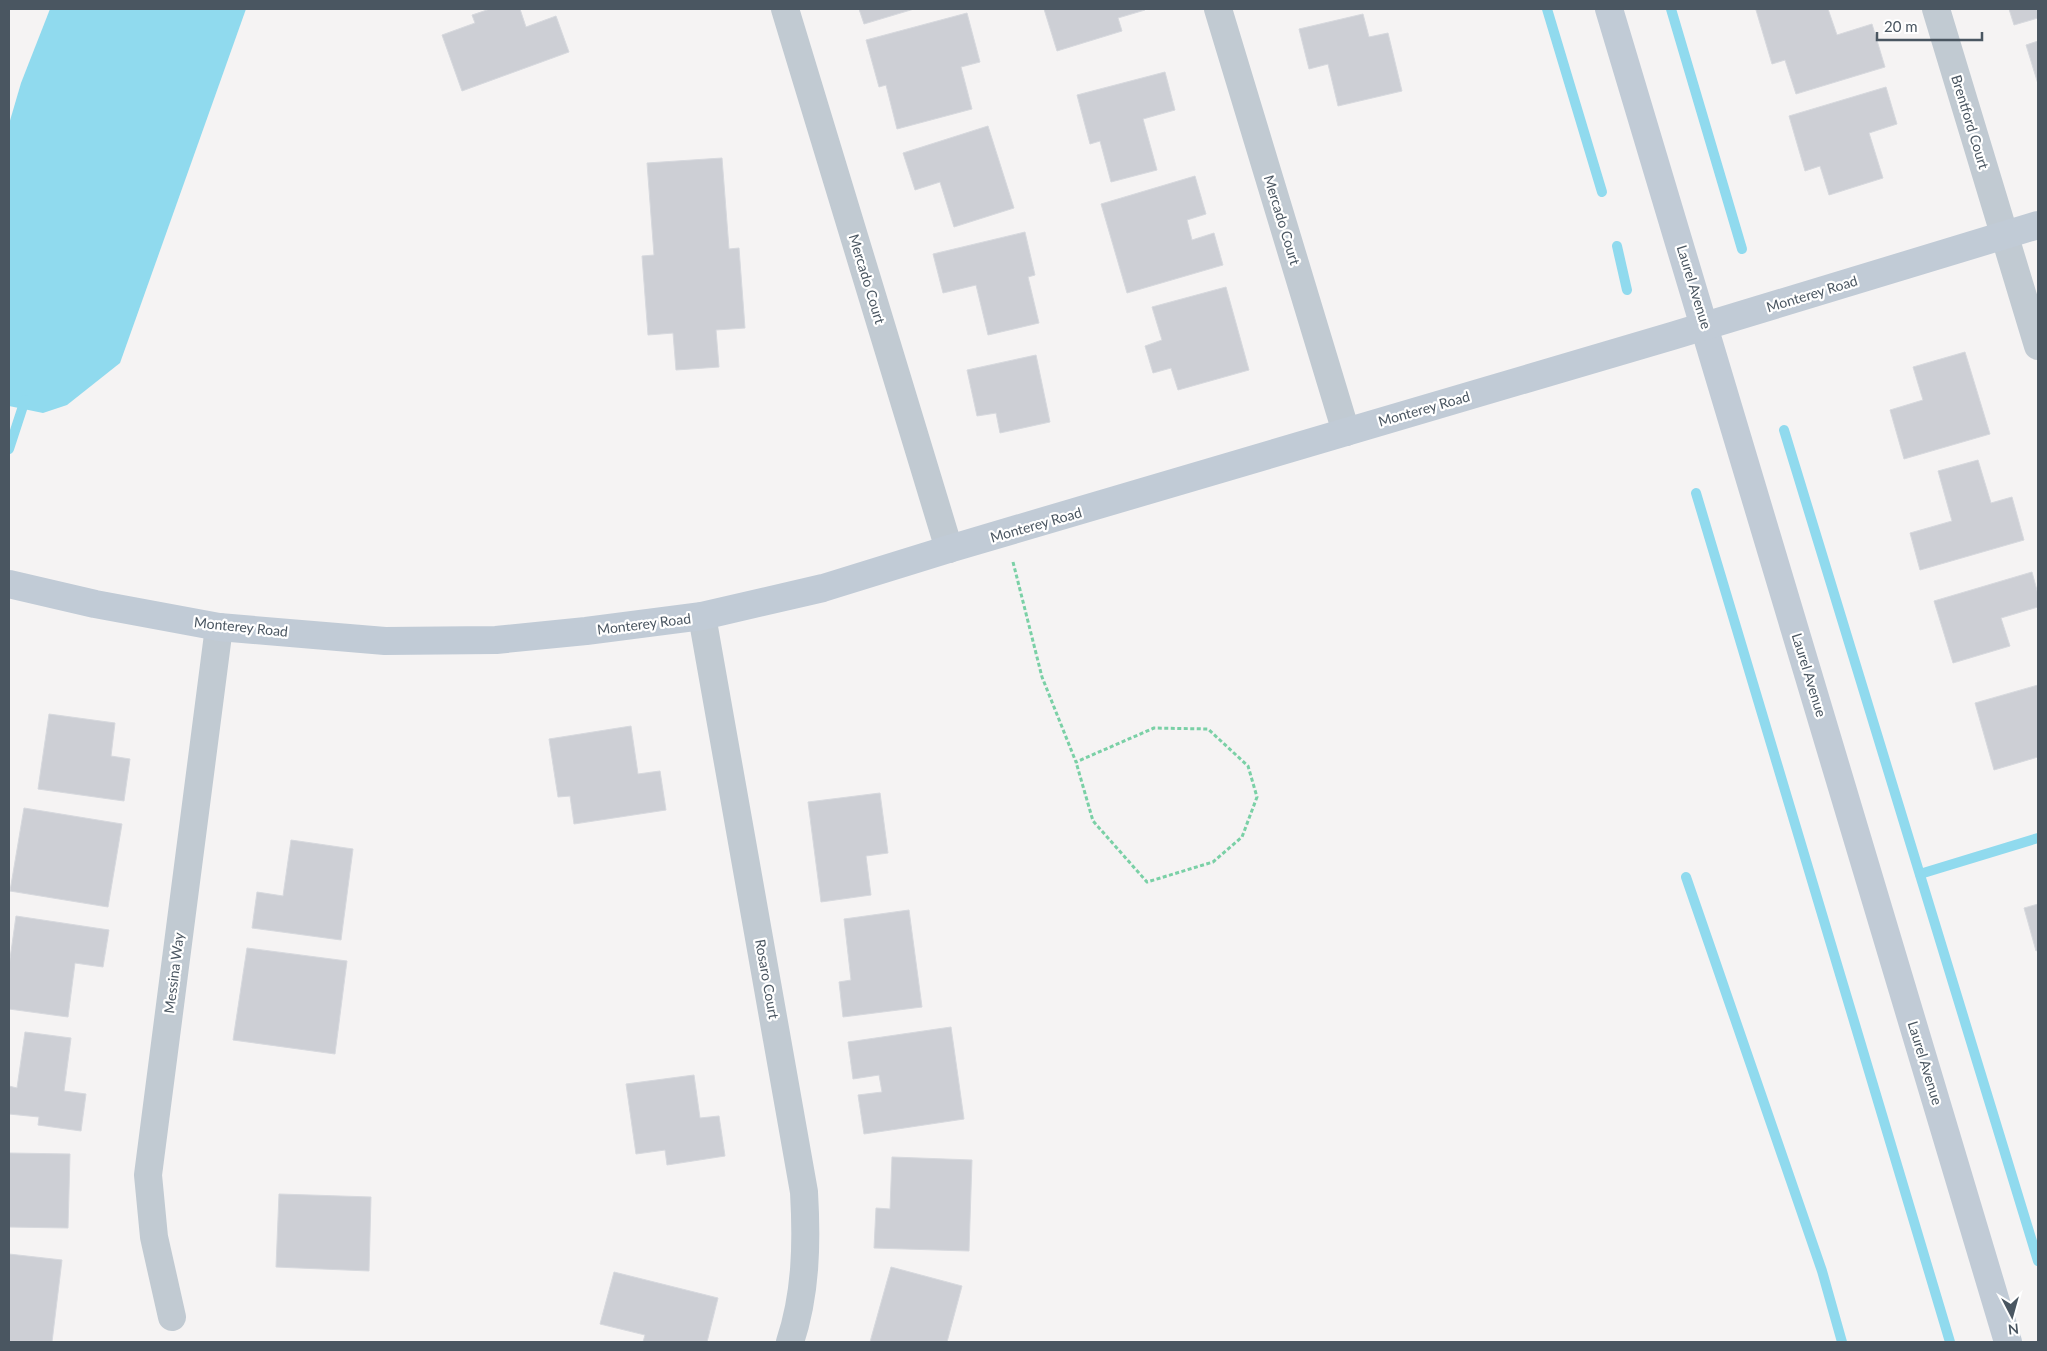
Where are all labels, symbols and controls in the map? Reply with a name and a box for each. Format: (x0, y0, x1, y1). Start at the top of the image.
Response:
scale bar (1877, 10, 1982, 42)
text: 20 m (1884, 17, 1918, 35)
street label: Brentford Court (1948, 73, 1993, 171)
street label: Mercado Court (1261, 173, 1304, 267)
street label: Mercado Court (846, 232, 889, 326)
street label: Laurel Avenue (1674, 243, 1715, 331)
street label: Monterey Road (1764, 272, 1859, 315)
street label: Monterey Road (1376, 387, 1472, 430)
street label: Monterey Road (988, 503, 1084, 546)
street label: Monterey Road (596, 609, 692, 638)
street label: Monterey Road (193, 613, 289, 640)
street label: Laurel Avenue (1789, 631, 1830, 719)
street label: Messina Way (160, 931, 187, 1014)
street label: Rosaro Court (752, 938, 783, 1020)
street label: Laurel Avenue (1905, 1019, 1946, 1107)
north arrow (1987, 1291, 2037, 1341)
text: N (2007, 1320, 2020, 1338)

